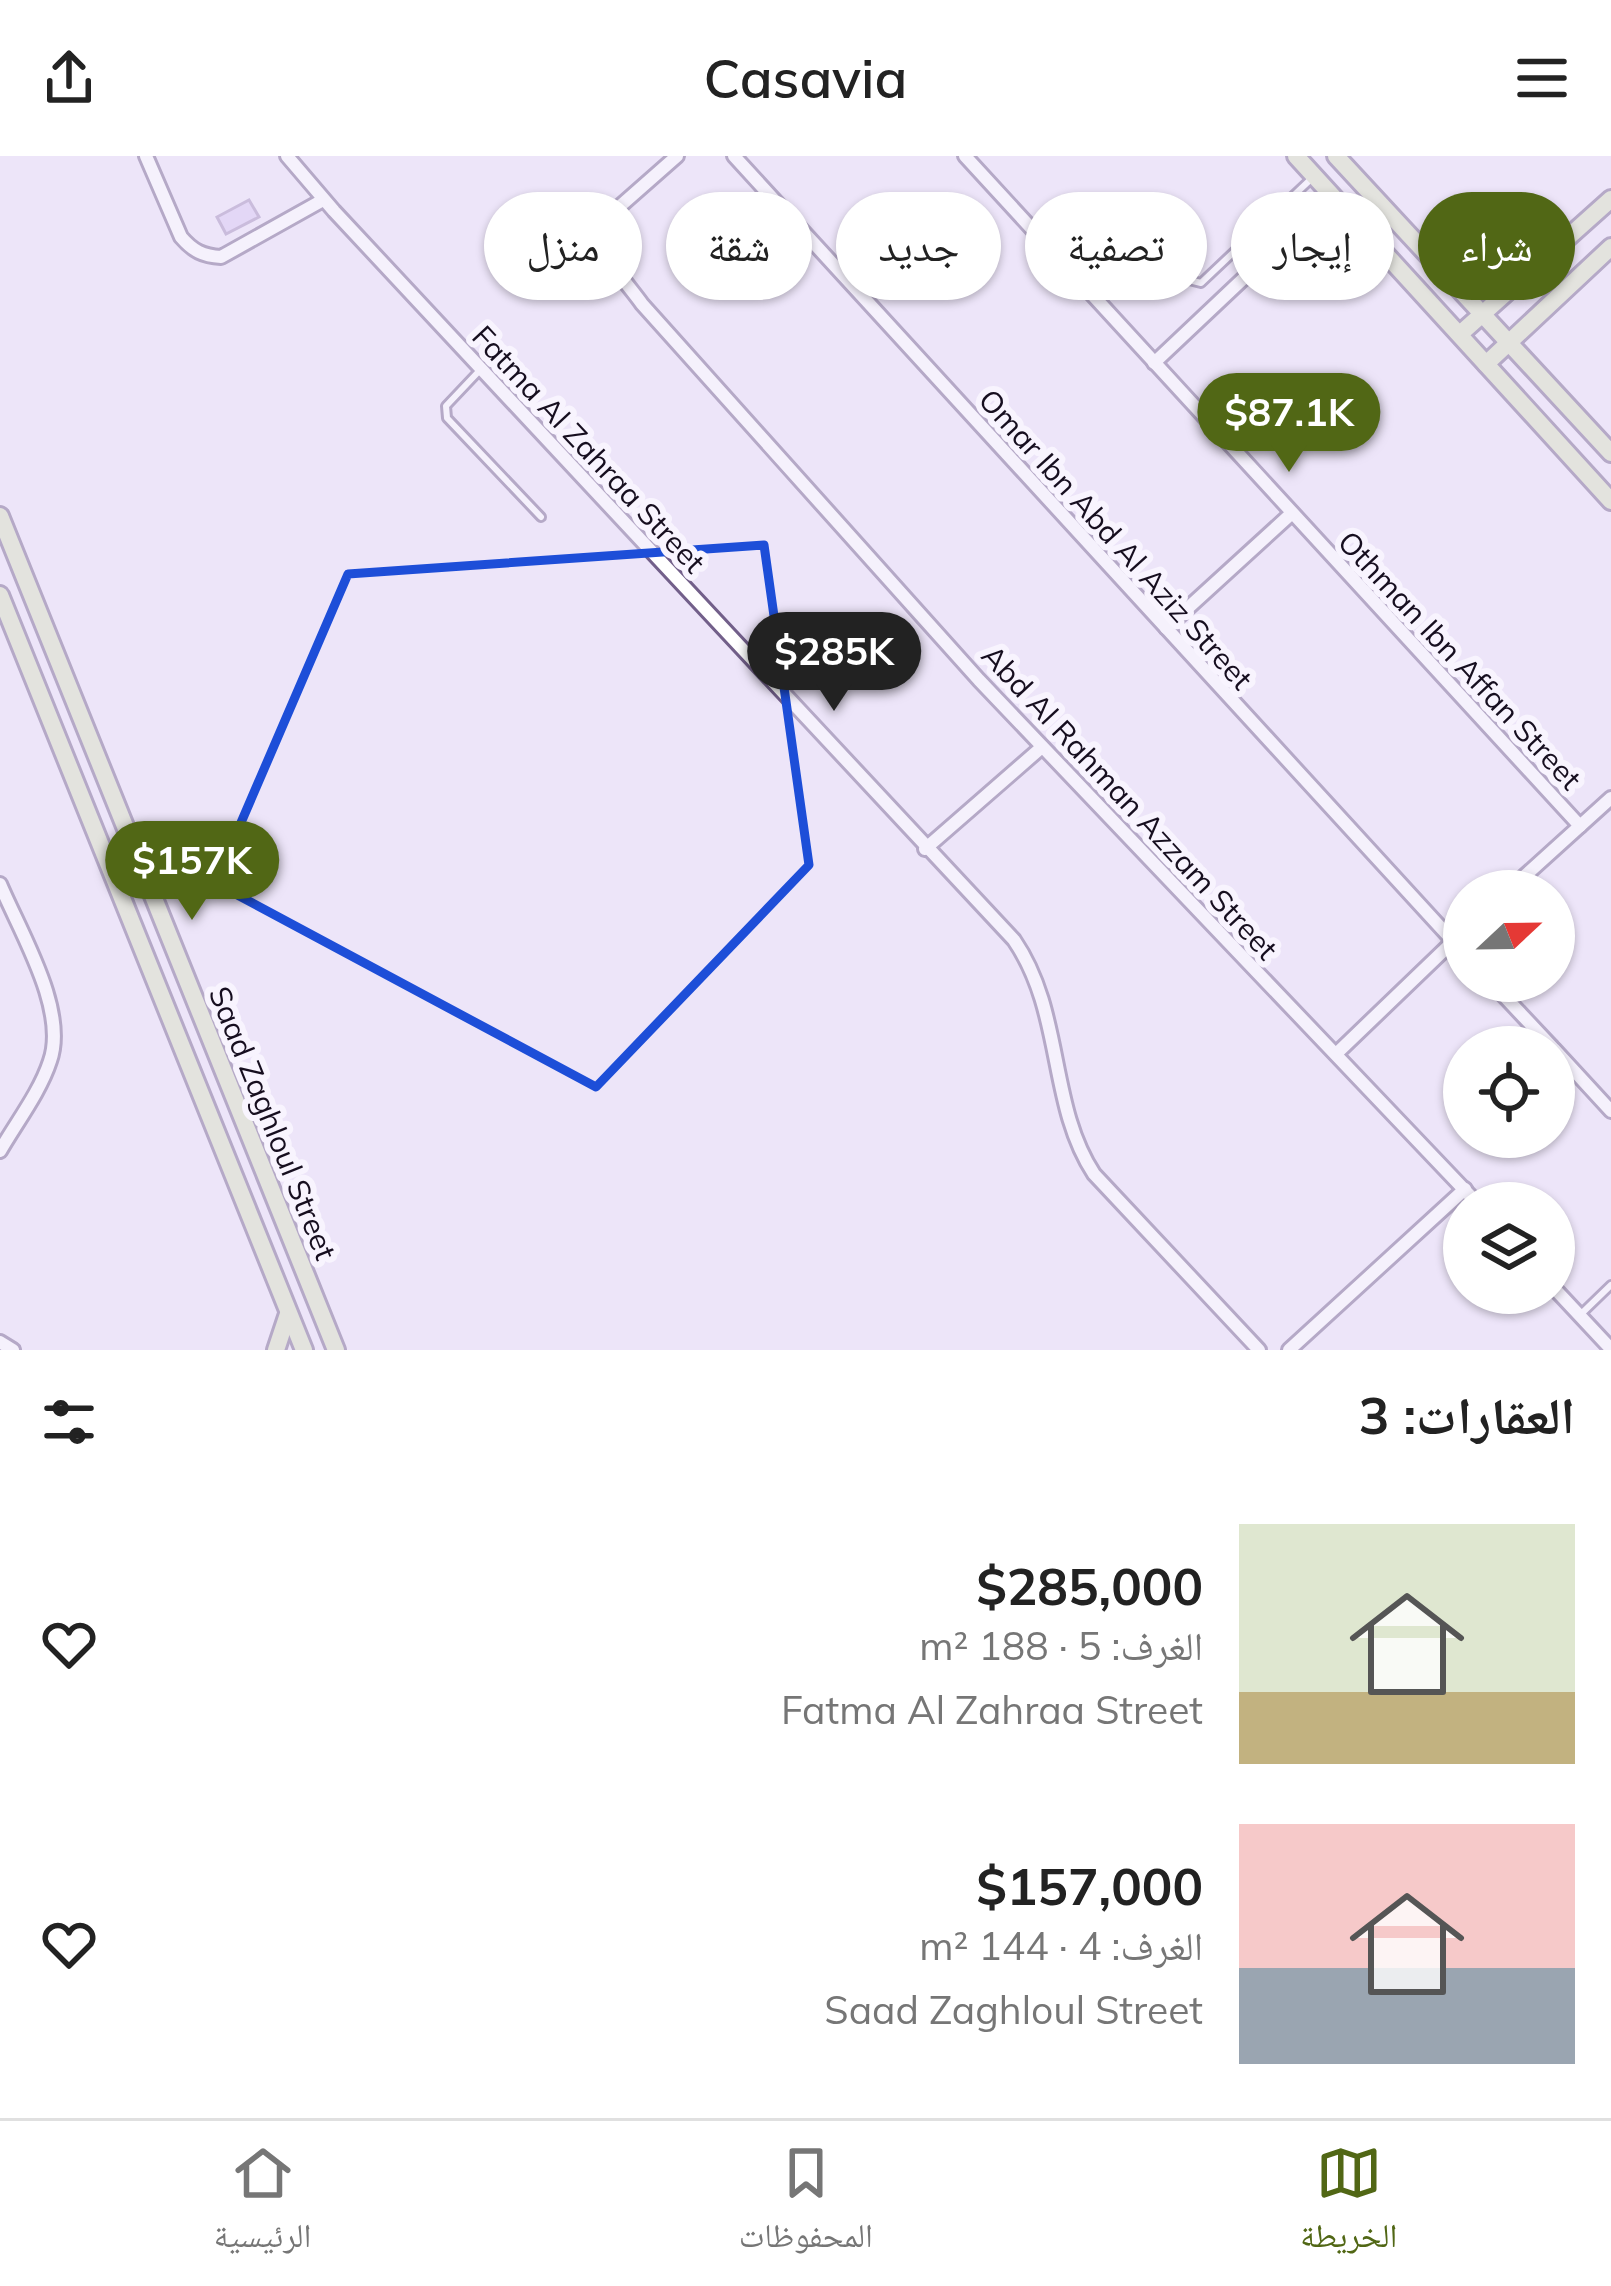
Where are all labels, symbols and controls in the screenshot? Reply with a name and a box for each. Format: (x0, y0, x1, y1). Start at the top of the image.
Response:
text: Casavia (704, 44, 907, 112)
icon: share (36, 45, 102, 111)
icon: menu (1509, 45, 1575, 111)
chip: منزل (484, 192, 642, 300)
chip: شقة (666, 192, 812, 300)
chip: جديد (836, 192, 1001, 300)
chip: تصفية (1025, 192, 1207, 300)
chip: إيجار (1231, 192, 1394, 300)
chip: شراء (1418, 192, 1575, 300)
street label: Fatma Al Zahraa Street (464, 317, 714, 581)
pin: $87.1K (1191, 373, 1387, 475)
street label: Omar Ibn Abd Al Aziz Street (971, 381, 1261, 697)
text: $87.1K (1224, 387, 1354, 436)
street label: Othman Ibn Affan Street (1330, 523, 1590, 797)
pin: $285K (750, 612, 918, 714)
text: $285K (774, 626, 894, 675)
street label: Abd Al Rahman Azzam Street (974, 637, 1286, 967)
pin: $157K (108, 821, 276, 923)
text: $157K (132, 835, 252, 884)
north arrow (1443, 870, 1575, 1002)
map controls (1443, 870, 1575, 1314)
street label: Saad Zaghloul Street (201, 981, 345, 1265)
button: locate (1443, 1026, 1575, 1158)
button: layers (1443, 1182, 1575, 1314)
text: العقارات: 3 (1359, 1383, 1575, 1447)
icon: filters (36, 1389, 102, 1455)
text: $285,000 (976, 1554, 1203, 1618)
icon: home (1335, 1572, 1479, 1716)
icon: heart (36, 1611, 102, 1677)
text: الغرف: 5 · 188 m² (919, 1621, 1203, 1670)
text: Fatma Al Zahraa Street (781, 1685, 1203, 1734)
text: $157,000 (976, 1854, 1203, 1918)
icon: home (1335, 1872, 1479, 2016)
icon: heart (36, 1911, 102, 1977)
text: الغرف: 4 · 144 m² (919, 1921, 1203, 1970)
text: Saad Zaghloul Street (824, 1985, 1203, 2034)
tab: الرئيسية (214, 2140, 311, 2268)
tab: المحفوظات (739, 2140, 873, 2268)
tab: الخريطة (1300, 2140, 1397, 2268)

